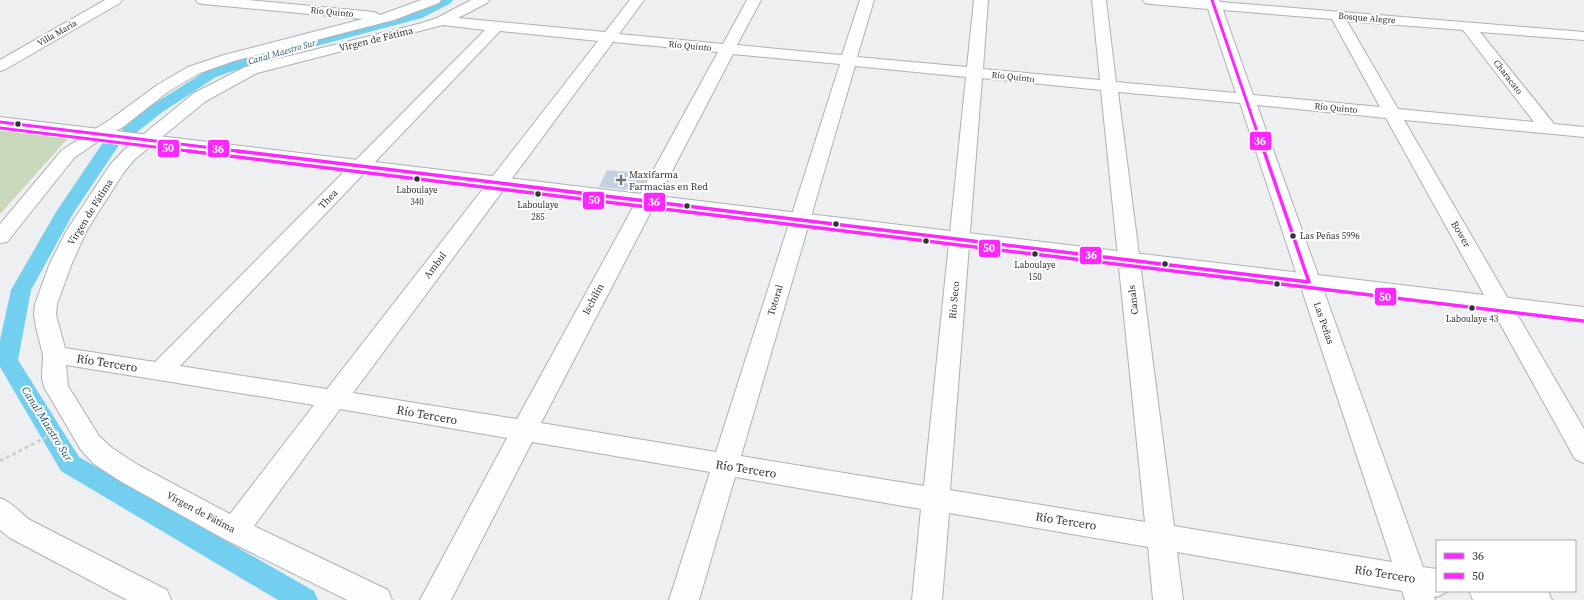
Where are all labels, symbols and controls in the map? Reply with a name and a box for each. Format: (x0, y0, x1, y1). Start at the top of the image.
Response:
street label: Río Quinto (310, 4, 354, 20)
street label: Bosque Alegre (1338, 10, 1397, 27)
street label: Villa María (35, 17, 79, 49)
street label: Virgen de Fátima (338, 23, 415, 55)
water label: Canal Maestro Sur (247, 36, 318, 67)
street label: Río Quinto (668, 38, 712, 54)
street label: Characato (1491, 57, 1525, 97)
street label: Río Quinto (991, 69, 1035, 85)
street label: Río Quinto (1314, 100, 1358, 116)
unlabelled marker (13, 119, 23, 129)
line badge: 36 (1249, 131, 1272, 151)
text: 36 (1254, 134, 1266, 149)
line badge: 50 (157, 139, 180, 158)
line badge: 36 (207, 139, 230, 158)
text: 50 (162, 141, 174, 156)
text: 36 (212, 142, 224, 157)
place label: Maxifarma Farmacias en Red (629, 168, 708, 193)
marker: Laboulaye 340 (412, 174, 422, 184)
marker: Maxifarma Farmacias en Red (616, 175, 626, 185)
street label: Virgen de Fátima (64, 176, 116, 248)
place label: Laboulaye 340 (396, 184, 438, 208)
street label: Thea (316, 186, 341, 211)
marker: Laboulaye 285 (533, 189, 543, 199)
line badge: 50 (582, 191, 605, 210)
line badge: 36 (643, 192, 666, 212)
text: 50 (588, 193, 600, 208)
text: 36 (648, 195, 660, 210)
place label: Laboulaye 285 (517, 199, 559, 223)
unlabelled marker (682, 201, 692, 211)
street label: Bower (1448, 218, 1474, 250)
unlabelled marker (831, 219, 841, 229)
place label: Las Peñas 5996 (1300, 230, 1360, 242)
marker: Las Peñas 5996 (1288, 231, 1298, 241)
unlabelled marker (921, 236, 931, 246)
line badge: 50 (978, 239, 1001, 258)
text: 50 (983, 241, 995, 256)
line badge: 36 (1079, 246, 1102, 265)
text: 36 (1085, 248, 1097, 263)
street label: Ambul (421, 249, 449, 281)
marker: Laboulaye 150 (1030, 249, 1040, 259)
place label: Laboulaye 150 (1014, 259, 1056, 283)
unlabelled marker (1160, 259, 1170, 269)
unlabelled marker (1272, 279, 1282, 289)
street label: Río Seco (946, 280, 962, 319)
street label: Ischilín (579, 281, 607, 317)
street label: Totoral (764, 283, 786, 317)
street label: Canals (1125, 284, 1141, 316)
line badge: 50 (1374, 287, 1397, 306)
text: 50 (1379, 290, 1391, 305)
street label: Las Peñas (1311, 300, 1337, 346)
marker: Laboulaye 43 (1467, 303, 1477, 313)
place label: Laboulaye 43 (1446, 313, 1499, 325)
street label: Río Tercero (75, 350, 139, 376)
water label: Canal Maestro Sur (18, 384, 76, 465)
street label: Río Tercero (395, 402, 459, 428)
street label: Río Tercero (714, 456, 778, 482)
street label: Virgen de Fátima (164, 488, 238, 536)
street label: Río Tercero (1034, 508, 1098, 534)
legend (1436, 540, 1576, 592)
text: 36 (1472, 548, 1484, 564)
street label: Río Tercero (1353, 561, 1417, 587)
text: 50 (1472, 568, 1484, 584)

